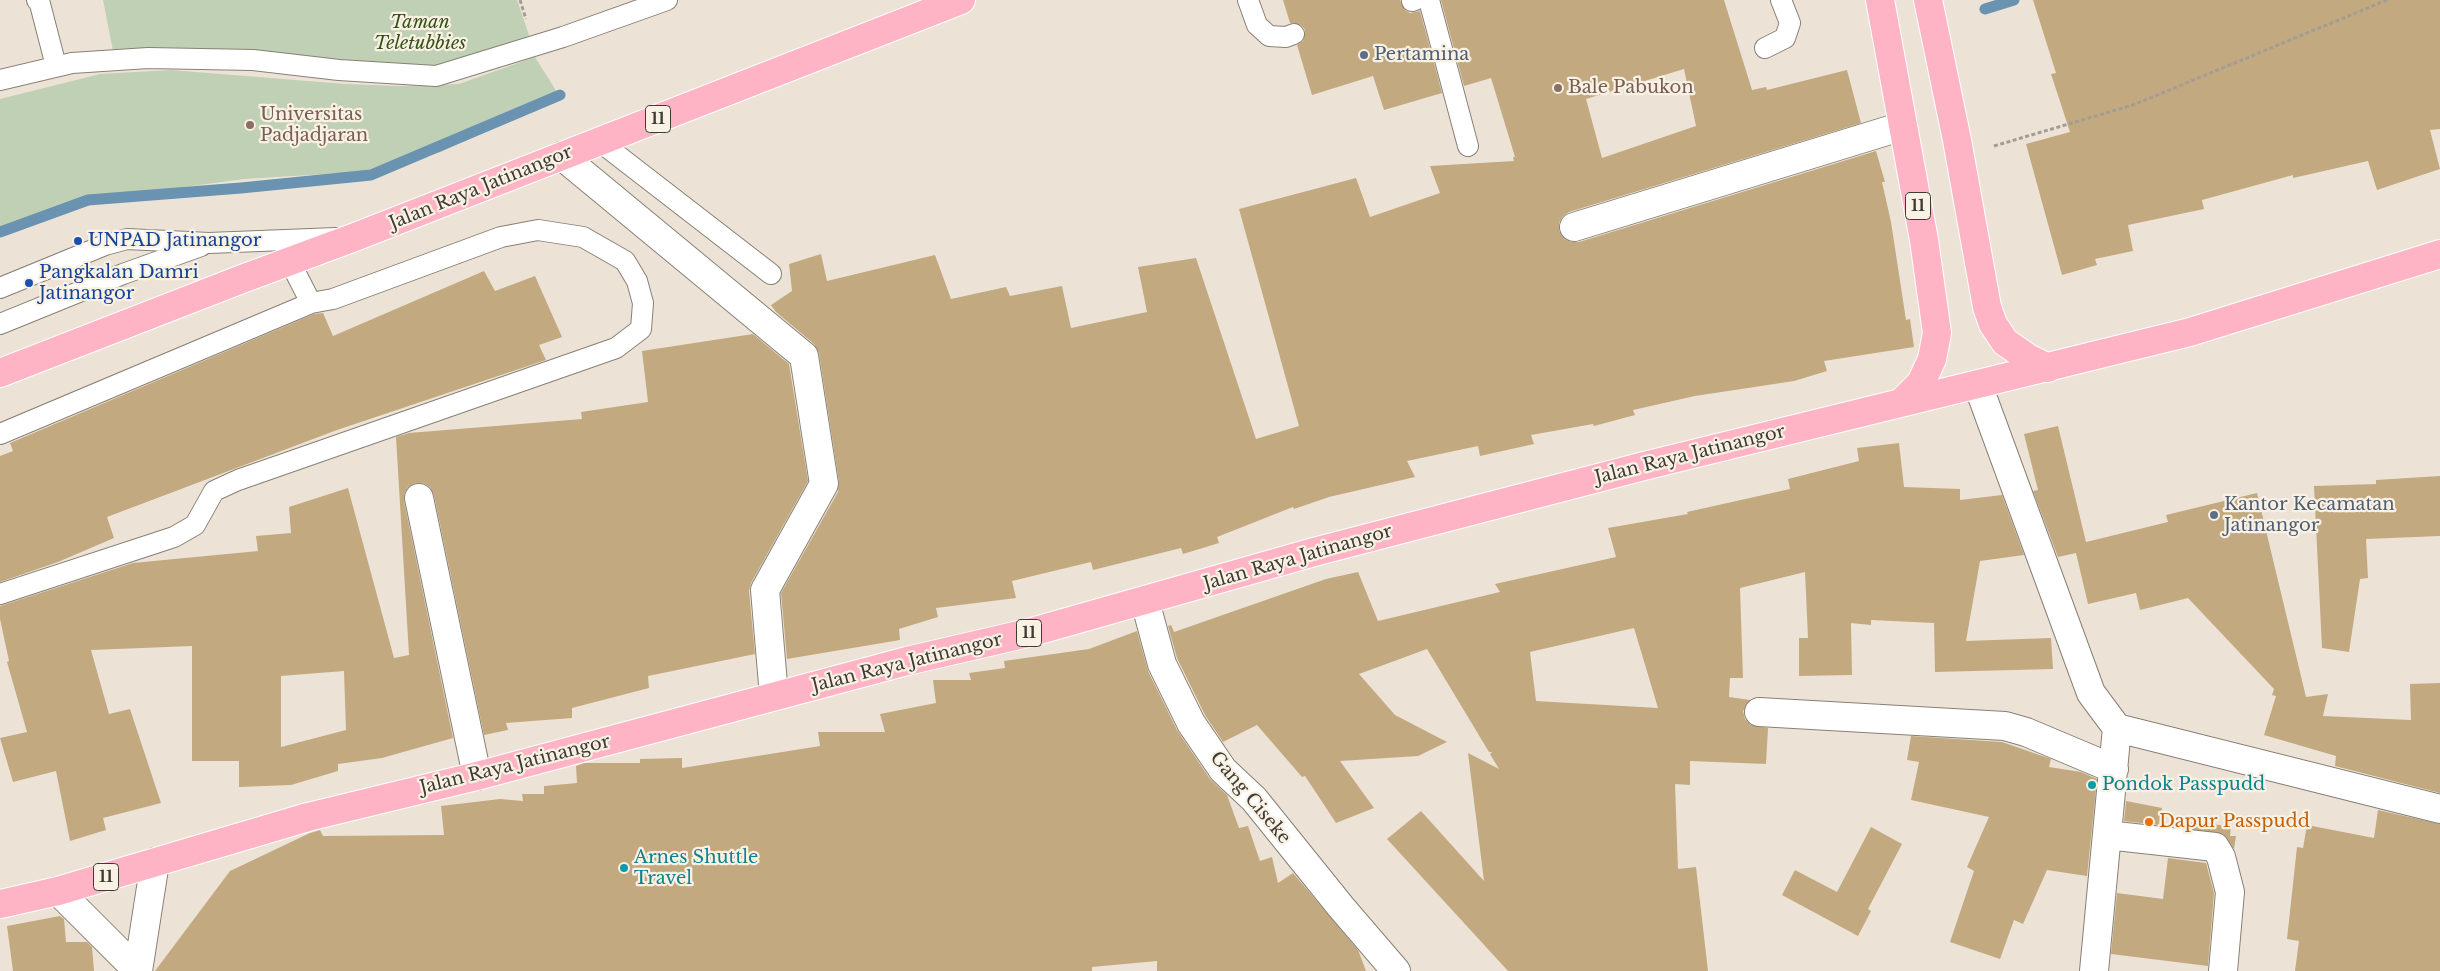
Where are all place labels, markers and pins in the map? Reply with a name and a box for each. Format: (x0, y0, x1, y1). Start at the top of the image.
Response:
place label: Pertamina (1374, 44, 1469, 66)
marker: Pertamina (1358, 49, 1370, 61)
place label: Bale Pabukon (1568, 77, 1694, 99)
marker: Bale Pabukon (1552, 82, 1564, 94)
place label: Universitas Padjadjaran (260, 104, 368, 146)
marker: Universitas Padjadjaran (244, 119, 256, 131)
place label: UNPAD Jatinangor (88, 230, 261, 252)
marker: UNPAD Jatinangor (72, 235, 84, 247)
place label: Pangkalan Damri Jatinangor (39, 262, 199, 304)
marker: Pangkalan Damri Jatinangor (23, 277, 35, 289)
place label: Kantor Kecamatan Jatinangor (2224, 494, 2395, 536)
marker: Kantor Kecamatan Jatinangor (2208, 509, 2220, 521)
place label: Pondok Passpudd (2102, 774, 2265, 796)
marker: Pondok Passpudd (2086, 779, 2098, 791)
place label: Dapur Passpudd (2159, 811, 2310, 833)
marker: Dapur Passpudd (2143, 816, 2155, 828)
place label: Arnes Shuttle Travel (634, 847, 758, 890)
marker: Arnes Shuttle Travel (618, 862, 630, 874)

